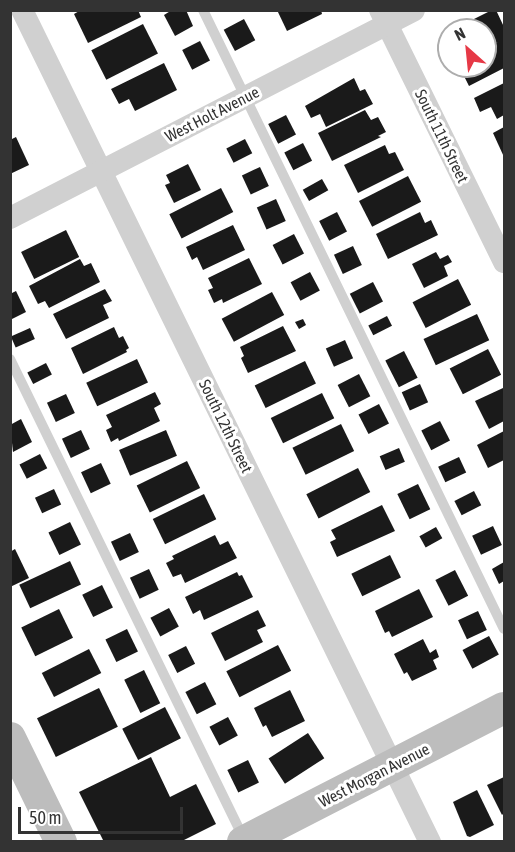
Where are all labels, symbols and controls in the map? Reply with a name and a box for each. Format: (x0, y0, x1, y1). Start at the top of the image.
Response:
north arrow (437, 18, 497, 78)
text: N (451, 24, 468, 44)
street label: West Holt Avenue (162, 82, 262, 146)
street label: South 11th Street (411, 86, 473, 186)
street label: South 12th Street (195, 376, 257, 476)
street label: West Morgan Avenue (315, 739, 433, 811)
scale bar (21, 795, 186, 833)
text: 50 m (29, 807, 61, 828)

